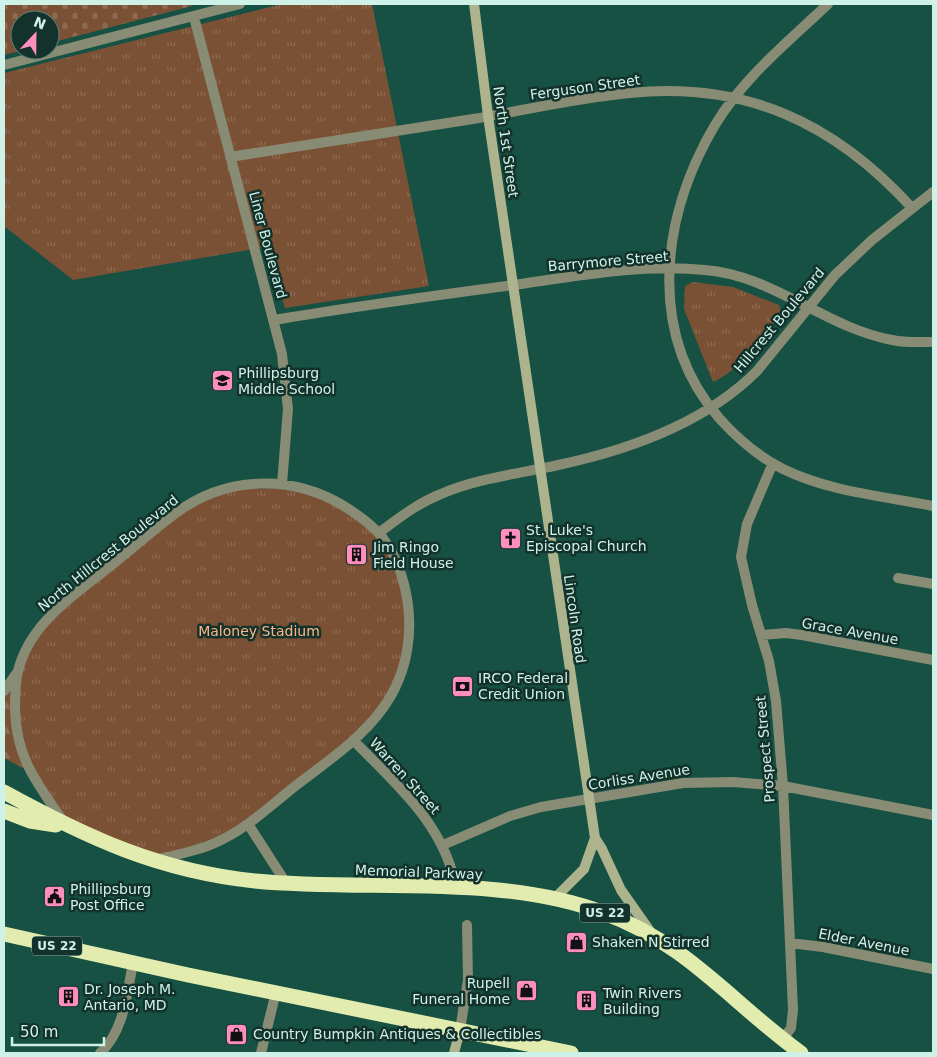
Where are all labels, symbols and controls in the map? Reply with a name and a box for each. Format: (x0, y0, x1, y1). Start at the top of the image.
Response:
north arrow (10, 10, 60, 60)
text: N (31, 13, 48, 33)
street label: Ferguson Street (529, 71, 642, 103)
street label: North 1st Street (490, 85, 522, 199)
street label: Liner Boulevard (246, 190, 290, 300)
street label: Barrymore Street (547, 248, 669, 274)
street label: Hillcrest Boulevard (730, 264, 828, 376)
place label: Phillipsburg Middle School (238, 365, 335, 397)
school or university icon: Phillipsburg Middle School (210, 369, 234, 393)
street label: North Hillcrest Boulevard (35, 492, 181, 614)
place label: St. Luke's Episcopal Church (526, 522, 647, 554)
church icon: St. Luke's Episcopal Church (498, 526, 522, 550)
place label: Jim Ringo Field House (372, 539, 454, 571)
building icon: Jim Ringo Field House (345, 543, 369, 567)
street label: Lincoln Road (561, 574, 589, 664)
street label: Grace Avenue (800, 615, 900, 647)
park label: Maloney Stadium (198, 623, 320, 639)
place label: IRCO Federal Credit Union (478, 670, 568, 702)
bank icon: IRCO Federal Credit Union (450, 674, 474, 698)
street label: Prospect Street (752, 694, 778, 803)
street label: Warren Street (367, 735, 444, 818)
street label: Corliss Avenue (587, 761, 691, 793)
street label: Memorial Parkway (355, 862, 483, 882)
place label: Phillipsburg Post Office (70, 881, 151, 913)
public building icon: Phillipsburg Post Office (42, 885, 66, 909)
road number: US 22 (580, 904, 630, 922)
street label: Elder Avenue (817, 925, 911, 959)
shop icon: Shaken N Stirred (564, 930, 588, 954)
place label: Shaken N Stirred (592, 934, 710, 950)
road number: US 22 (32, 936, 82, 956)
place label: Rupell Funeral Home (412, 975, 510, 1007)
shop icon: Rupell Funeral Home (514, 979, 538, 1003)
place label: Dr. Joseph M. Antario, MD (84, 981, 176, 1013)
building icon: Dr. Joseph M. Antario, MD (56, 985, 80, 1009)
place label: Twin Rivers Building (602, 985, 681, 1017)
building icon: Twin Rivers Building (575, 989, 599, 1013)
scale bar (12, 1014, 105, 1046)
shop icon: Country Bumpkin Antiques & Collectibles (225, 1022, 249, 1046)
text: 50 m (20, 1023, 58, 1041)
place label: Country Bumpkin Antiques & Collectibles (253, 1026, 541, 1042)

